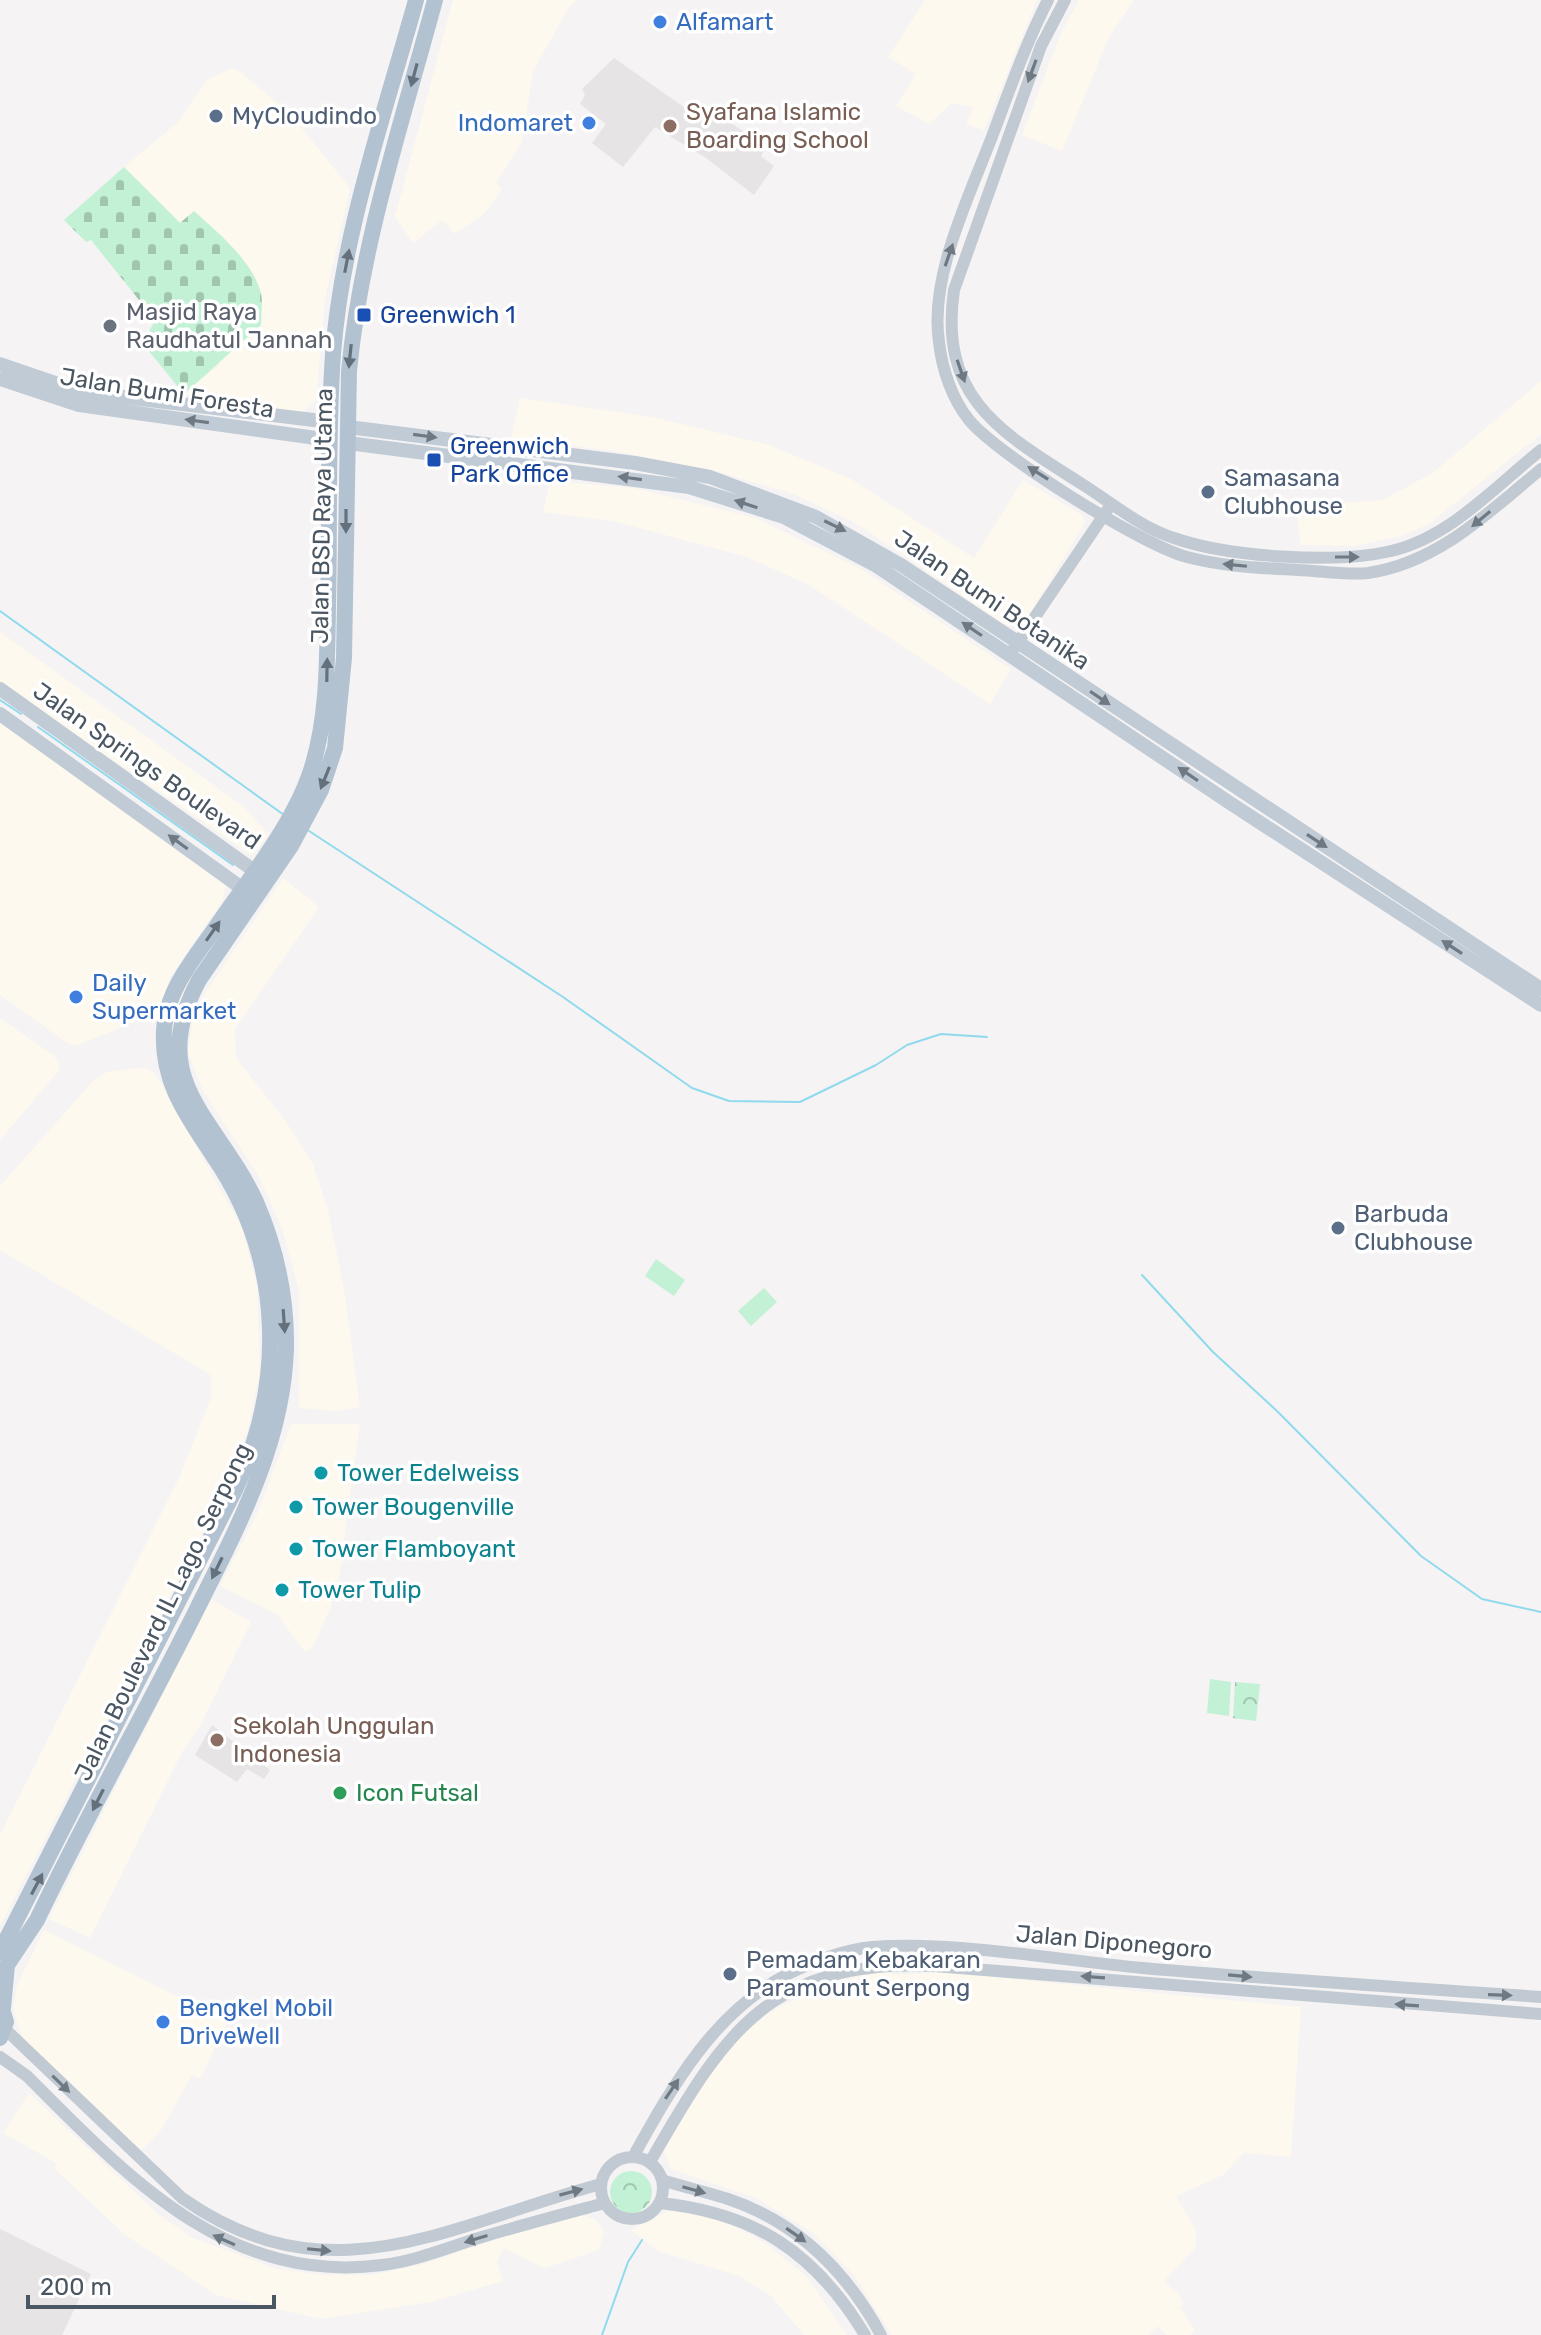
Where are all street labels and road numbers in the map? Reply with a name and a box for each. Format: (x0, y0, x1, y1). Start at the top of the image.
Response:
street label: Jalan Bumi Foresta (58, 362, 276, 424)
street label: Jalan BSD Raya Utama (306, 388, 338, 644)
street label: Jalan Bumi Botanika (889, 524, 1095, 676)
street label: Jalan Springs Boulevard (28, 677, 266, 855)
street label: Jalan Boulevard IL Lago. Serpong (69, 1439, 257, 1785)
street label: Jalan Diponegoro (1015, 1919, 1213, 1965)

